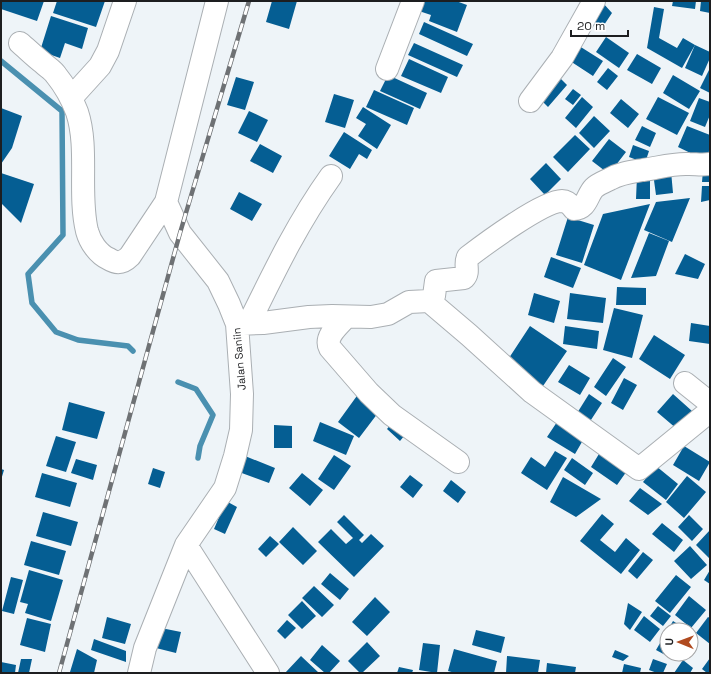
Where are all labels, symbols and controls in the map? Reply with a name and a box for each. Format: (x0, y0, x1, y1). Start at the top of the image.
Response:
scale bar (571, 12, 628, 38)
text: 20 m (577, 18, 605, 34)
street label: Jalan Saniin (229, 327, 249, 391)
north arrow (659, 622, 699, 662)
text: U (662, 638, 676, 646)

